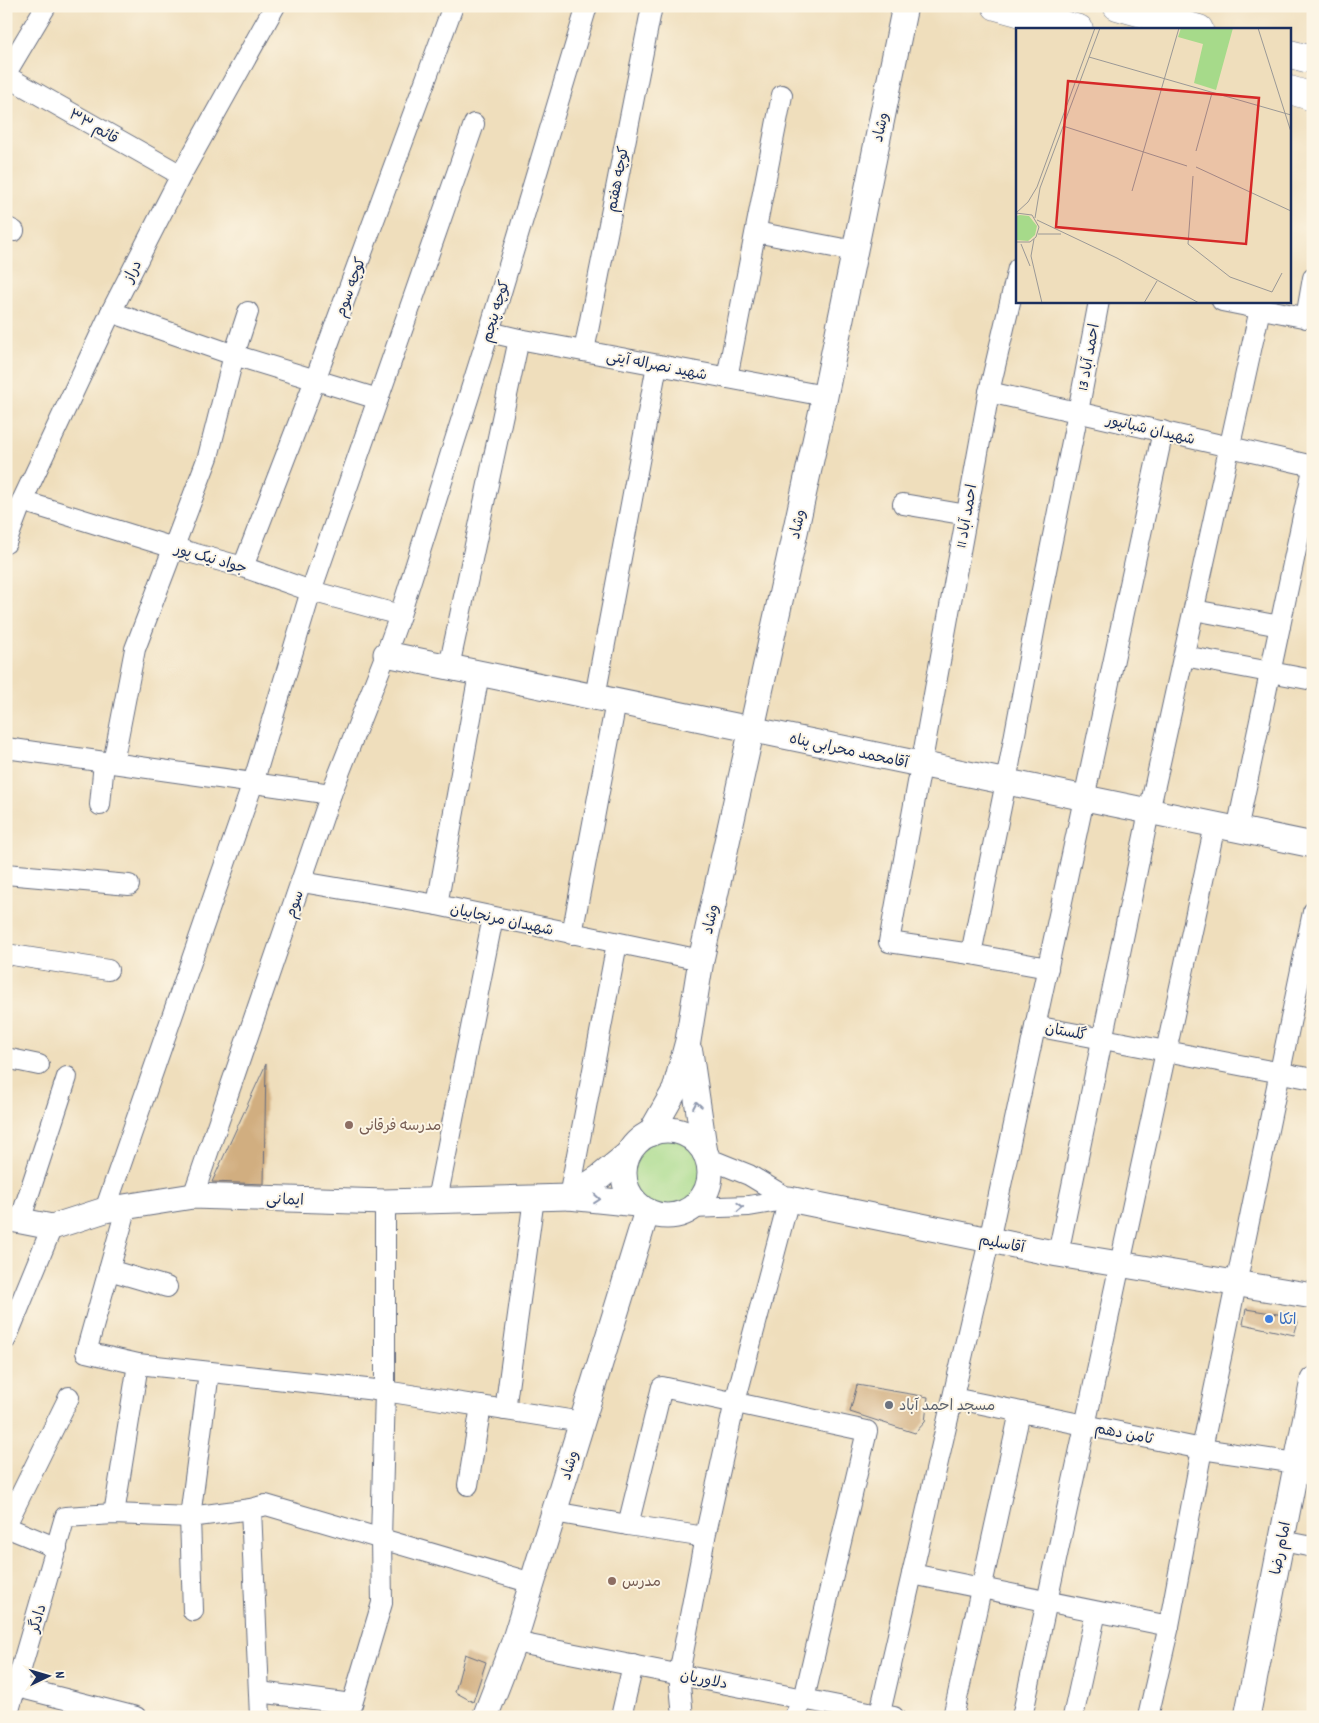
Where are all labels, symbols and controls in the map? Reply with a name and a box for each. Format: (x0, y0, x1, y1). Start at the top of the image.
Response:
inset map (1016, 28, 1292, 302)
street label: قائم ۳۳ (64, 105, 122, 151)
street label: وشاد (868, 111, 896, 144)
street label: کوچه هفتم (602, 145, 636, 214)
street label: کوچه سوم (331, 255, 373, 321)
street label: دراز (118, 257, 149, 288)
street label: کوچه پنجم (477, 278, 517, 345)
street label: احمد آباد 13 (1073, 322, 1107, 393)
street label: شهید نصراله آیتی (604, 346, 709, 388)
street label: شهیدان شبانپور (1103, 410, 1197, 452)
street label: احمد آباد 11 (952, 483, 984, 550)
street label: وشاد (785, 508, 813, 541)
street label: جواد نیک پور (171, 539, 249, 581)
street label: آقامحمد محرابی پناه (787, 729, 911, 776)
street label: سوم (281, 888, 311, 922)
street label: شهیدان مرنجابیان (448, 899, 555, 943)
street label: وشاد (698, 903, 726, 936)
street label: گلستان (1043, 1018, 1088, 1048)
one-way arrow (693, 1101, 703, 1110)
place label: مدرسه فرقانی (359, 1116, 441, 1138)
marker: مدرسه فرقانی (343, 1119, 355, 1131)
street label: ایمانی (266, 1189, 304, 1213)
one-way arrow (593, 1194, 601, 1205)
one-way arrow (736, 1201, 744, 1212)
street label: آقاسلیم (977, 1230, 1028, 1260)
place label: اتکا (1279, 1310, 1297, 1332)
marker: اتکا (1263, 1313, 1275, 1325)
place label: مسجد احمد آباد (899, 1396, 995, 1418)
marker: مسجد احمد آباد (883, 1399, 895, 1411)
street label: ثامن دهم (1093, 1419, 1155, 1451)
street label: وشاد (556, 1448, 586, 1483)
street label: امام رضا (1266, 1520, 1298, 1577)
place label: مدرس (622, 1572, 661, 1594)
marker: مدرس (606, 1575, 618, 1587)
street label: دادگر (24, 1602, 53, 1637)
north arrow (22, 1650, 72, 1700)
street label: دلاوریان (678, 1666, 729, 1696)
text: N (49, 1671, 69, 1679)

